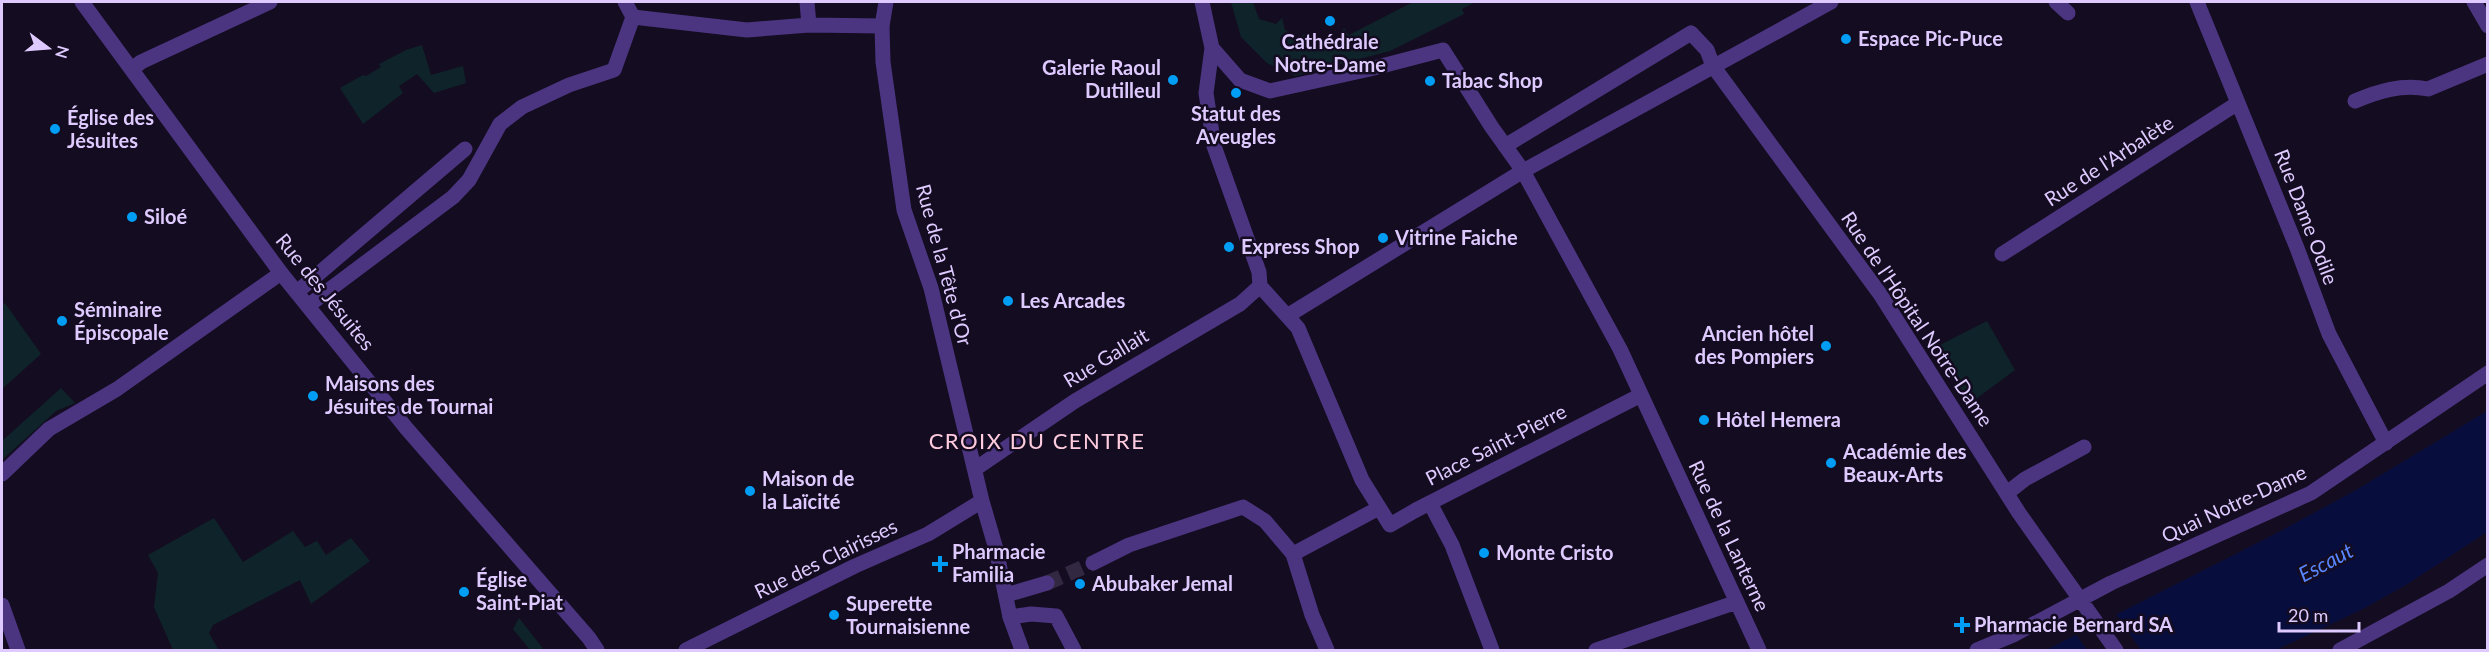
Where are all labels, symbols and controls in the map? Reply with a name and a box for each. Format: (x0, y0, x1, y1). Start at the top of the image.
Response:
marker: Cathédrale Notre-Dame (1323, 14, 1337, 28)
north arrow (18, 18, 78, 78)
place label: Espace Pic-Puce (1858, 26, 2003, 50)
place label: Cathédrale Notre-Dame (1274, 29, 1386, 76)
marker: Espace Pic-Puce (1839, 32, 1853, 46)
text: N (52, 44, 74, 61)
place label: Galerie Raoul Dutilleul (1042, 55, 1161, 102)
place label: Tabac Shop (1442, 68, 1543, 92)
marker: Galerie Raoul Dutilleul (1166, 73, 1180, 87)
marker: Tabac Shop (1423, 74, 1437, 88)
marker: Statut des Aveugles (1229, 86, 1243, 100)
place label: Statut des Aveugles (1191, 101, 1281, 148)
place label: Église des Jésuites (67, 105, 154, 152)
street label: Rue de l'Arbalète (2040, 110, 2177, 211)
marker: Église des Jésuites (48, 122, 62, 136)
street label: Rue Dame Odile (2270, 146, 2344, 288)
street label: Rue de la Tête d'Or (912, 181, 978, 349)
place label: Siloé (144, 204, 187, 228)
street label: Rue de l'Hôpital Notre-Dame (1837, 206, 1999, 430)
marker: Siloé (125, 210, 139, 224)
place label: Vitrine Faiche (1394, 225, 1518, 249)
street label: Rue des Jésuites (271, 228, 380, 355)
marker: Vitrine Faiche (1376, 231, 1390, 245)
place label: Express Shop (1241, 234, 1360, 258)
marker: Express Shop (1222, 240, 1236, 254)
place label: Les Arcades (1020, 288, 1125, 312)
marker: Les Arcades (1001, 294, 1015, 308)
place label: Séminaire Épiscopale (74, 297, 169, 344)
marker: Séminaire Épiscopale (55, 314, 69, 328)
place label: Ancien hôtel des Pompiers (1695, 321, 1814, 368)
street label: Rue Gallait (1059, 322, 1152, 392)
marker: Ancien hôtel des Pompiers (1819, 339, 1833, 353)
place label: Maisons des Jésuites de Tournai (325, 371, 493, 418)
marker: Maisons des Jésuites de Tournai (306, 389, 320, 403)
street label: Place Saint-Pierre (1421, 398, 1570, 490)
place label: Hôtel Hemera (1716, 407, 1841, 431)
marker: Hôtel Hemera (1697, 413, 1711, 427)
district label: CROIX DU CENTRE (929, 427, 1145, 454)
place label: Académie des Beaux-Arts (1842, 439, 1967, 486)
street label: Rue de la Lanterne (1684, 456, 1775, 615)
marker: Académie des Beaux-Arts (1824, 456, 1838, 470)
street label: Quai Notre-Dame (2157, 459, 2310, 547)
place label: Maison de la Laïcité (762, 466, 855, 513)
marker: Maison de la Laïcité (743, 484, 757, 498)
street label: Rue des Clairisses (750, 513, 901, 603)
water label: Escaut (2294, 537, 2357, 586)
place label: Pharmacie Familia (952, 539, 1046, 586)
place label: Monte Cristo (1496, 540, 1614, 564)
marker: Monte Cristo (1477, 546, 1491, 560)
marker: Pharmacie Familia (933, 557, 947, 571)
place label: Église Saint-Piat (476, 567, 564, 614)
place label: Abubaker Jemal (1091, 571, 1233, 595)
marker: Abubaker Jemal (1073, 577, 1087, 591)
marker: Église Saint-Piat (457, 585, 471, 599)
place label: Superette Tournaisienne (846, 591, 970, 638)
scale bar (2279, 595, 2358, 633)
text: 20 m (2288, 604, 2328, 626)
marker: Superette Tournaisienne (827, 608, 841, 622)
place label: Pharmacie Bernard SA (1974, 612, 2173, 636)
marker: Pharmacie Bernard SA (1955, 618, 1969, 632)

